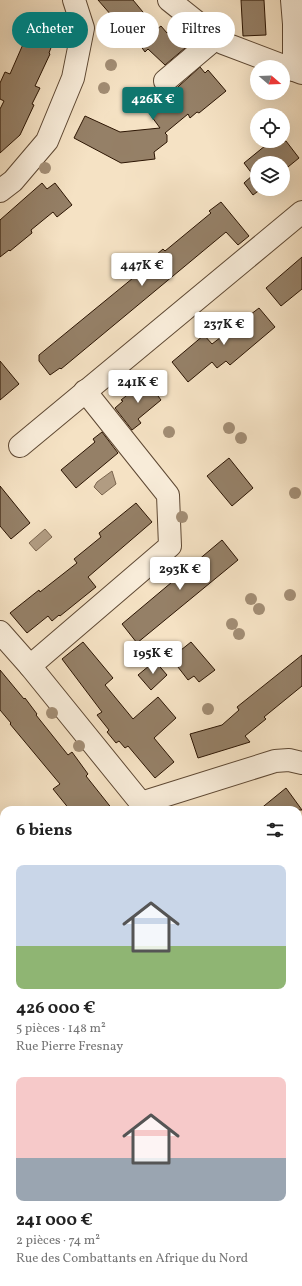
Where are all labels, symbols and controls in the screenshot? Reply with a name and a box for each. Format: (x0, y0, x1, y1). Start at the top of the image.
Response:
chip: Acheter (12, 12, 88, 48)
chip: Louer (96, 12, 159, 48)
chip: Filtres (167, 12, 235, 48)
north arrow (250, 60, 290, 100)
map controls (250, 60, 290, 196)
pin: 426K € (120, 87, 186, 121)
text: 426K € (131, 91, 175, 109)
button: locate (250, 108, 290, 148)
button: layers (250, 156, 290, 196)
pin: 447K € (109, 253, 175, 287)
text: 447K € (120, 257, 164, 275)
pin: 237K € (191, 312, 257, 346)
text: 237K € (203, 316, 245, 334)
pin: 241K € (105, 370, 171, 404)
text: 241K € (117, 374, 159, 392)
pin: 293K € (147, 557, 213, 591)
text: 293K € (159, 561, 201, 579)
pin: 195K € (120, 641, 186, 675)
text: 195K € (133, 645, 173, 663)
text: 6 biens (16, 819, 72, 842)
icon: filters (264, 819, 286, 841)
icon: home (115, 891, 187, 963)
text: 426 000 € (16, 997, 96, 1020)
text: 5 pièces · 148 m² (16, 1020, 106, 1038)
text: Rue Pierre Fresnay (16, 1038, 123, 1056)
icon: home (115, 1103, 187, 1175)
text: 241 000 € (16, 1209, 93, 1232)
text: 2 pièces · 74 m² (16, 1232, 100, 1250)
text: Rue des Combattants en Afrique du Nord (16, 1250, 248, 1268)

